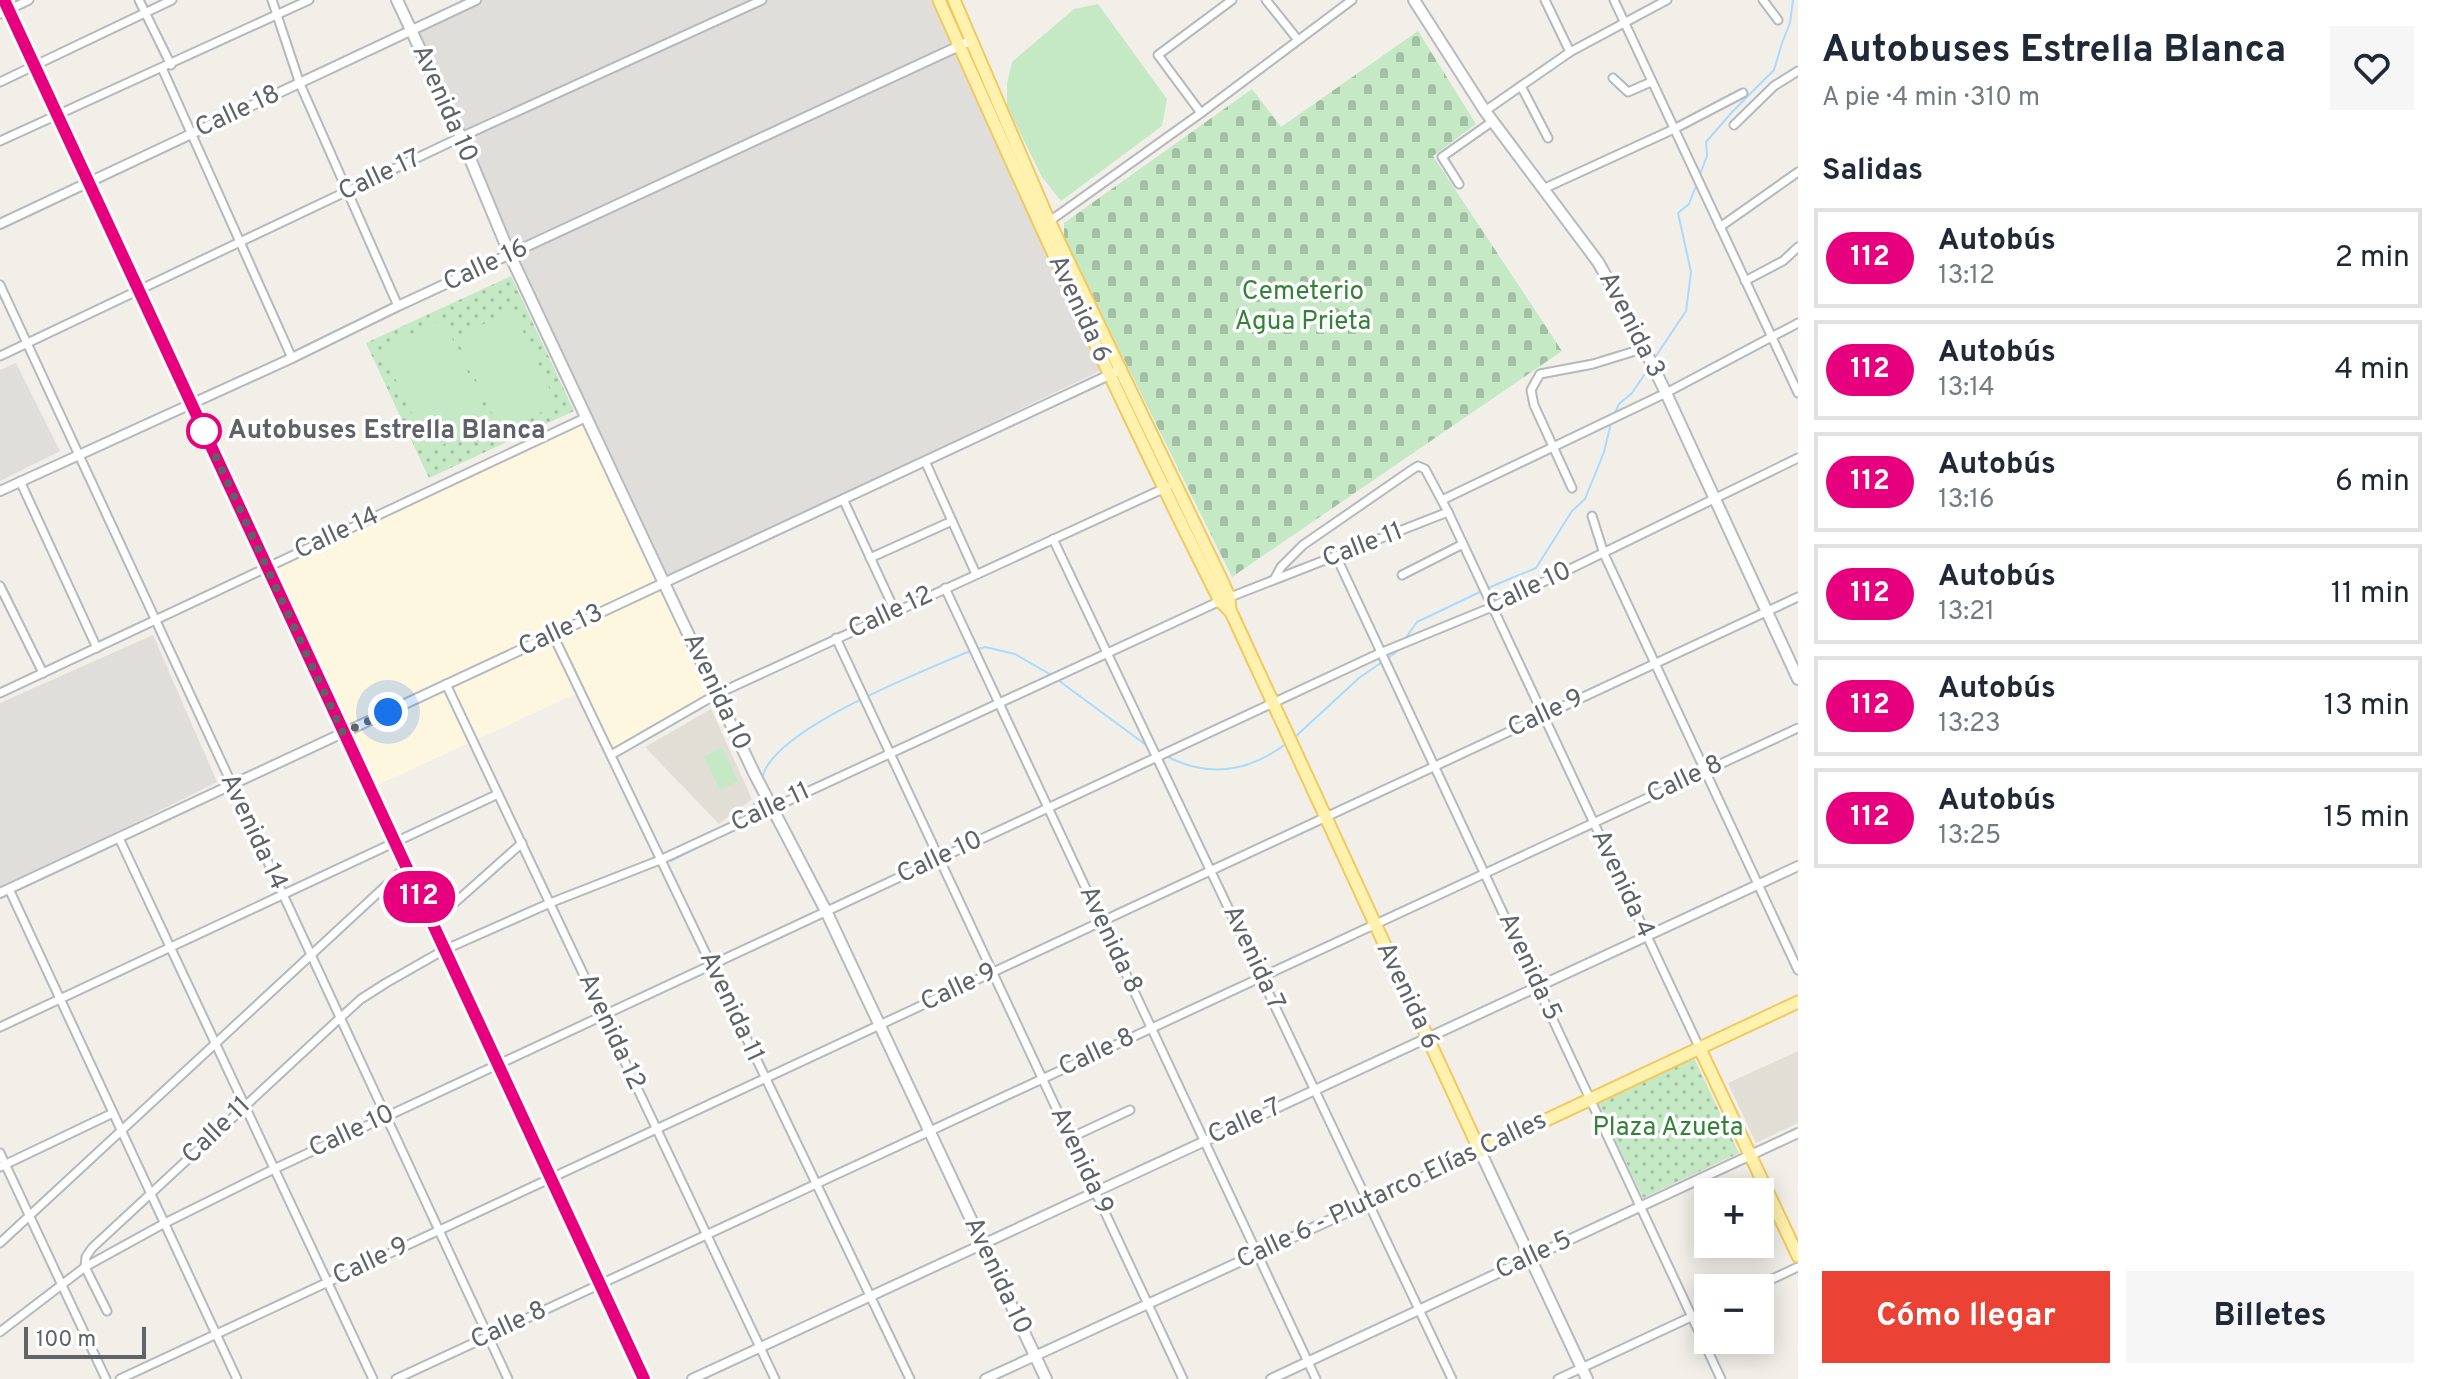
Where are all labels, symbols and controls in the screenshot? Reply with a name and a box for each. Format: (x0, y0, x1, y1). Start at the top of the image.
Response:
button: heart (2330, 26, 2414, 110)
text: Autobuses Estrella Blanca (1822, 27, 2286, 76)
street label: Avenida 10 (403, 40, 485, 168)
street label: Calle 18 (190, 78, 286, 146)
text: A pie · 4 min · 310 m (1822, 82, 2040, 115)
street label: Calle 17 (333, 143, 427, 209)
text: Salidas (1822, 153, 1923, 190)
text: Autobús (1938, 223, 2056, 260)
street label: Calle 16 (438, 232, 534, 300)
text: 112 (1850, 240, 1890, 276)
text: 2 min (2335, 240, 2410, 277)
street label: Avenida 6 (1040, 250, 1118, 368)
text: 13:12 (1938, 260, 1995, 293)
street label: Avenida 3 (1590, 266, 1672, 384)
park label: Cemeterio Agua Prieta (1235, 276, 1371, 339)
text: Autobús (1938, 335, 2056, 372)
text: 112 (1850, 352, 1890, 388)
text: 4 min (2334, 352, 2410, 389)
text: 13:14 (1938, 372, 1995, 405)
marker: Autobuses Estrella Blanca (187, 414, 221, 448)
place label: Autobuses Estrella Blanca (228, 415, 546, 448)
text: Autobús (1938, 447, 2056, 484)
text: 112 (1850, 464, 1890, 500)
text: 6 min (2335, 464, 2410, 501)
text: 13:16 (1938, 484, 1994, 517)
street label: Calle 14 (289, 500, 385, 568)
street label: Calle 11 (1318, 516, 1408, 576)
street label: Calle 10 (1481, 555, 1577, 623)
text: Autobús (1938, 559, 2056, 596)
text: 112 (1850, 576, 1890, 612)
text: 11 min (2331, 576, 2410, 613)
street label: Calle 12 (843, 579, 939, 647)
text: 13:21 (1938, 596, 1995, 629)
street label: Calle 13 (513, 597, 609, 665)
street label: Avenida 10 (674, 628, 758, 756)
text: Autobús (1938, 671, 2056, 708)
street label: Calle 9 (1503, 682, 1589, 746)
text: 112 (1850, 688, 1890, 724)
text: 13 min (2324, 688, 2410, 725)
your location (368, 692, 408, 732)
text: 13:23 (1938, 708, 2001, 741)
street label: Calle 8 (1642, 748, 1728, 812)
street label: Avenida 14 (212, 768, 294, 896)
street label: Calle 11 (726, 775, 816, 841)
text: Autobús (1938, 783, 2056, 820)
text: 112 (1850, 800, 1890, 836)
text: 15 min (2323, 800, 2410, 837)
text: 13:25 (1938, 820, 2001, 853)
street label: Calle 10 (892, 824, 988, 892)
street label: Avenida 4 (1583, 825, 1661, 943)
line badge: 112 (373, 871, 465, 923)
text: 112 (399, 879, 439, 915)
street label: Avenida 8 (1071, 881, 1149, 999)
street label: Avenida 7 (1214, 900, 1292, 1016)
street label: Avenida 5 (1490, 908, 1568, 1026)
street label: Avenida 6 (1368, 937, 1446, 1055)
street label: Avenida 11 (691, 946, 771, 1068)
street label: Calle 9 (916, 956, 1002, 1020)
street label: Avenida 12 (570, 968, 652, 1096)
street label: Calle 8 (1054, 1021, 1140, 1085)
street label: Calle 11 (175, 1090, 259, 1172)
street label: Calle 7 (1203, 1091, 1287, 1153)
street label: Calle 10 (304, 1098, 400, 1166)
street label: Avenida 9 (1042, 1102, 1120, 1220)
street label: Calle 6 - Plutarco Elías Calles (1232, 1105, 1552, 1277)
park label: Plaza Azueta (1592, 1112, 1744, 1145)
map controls (1694, 1178, 1774, 1354)
button: + (1694, 1178, 1774, 1258)
street label: Avenida 10 (955, 1212, 1039, 1340)
street label: Calle 5 (1491, 1224, 1577, 1288)
street label: Calle 9 (328, 1230, 414, 1294)
button: Cómo llegar (1822, 1271, 2110, 1363)
button: Billetes (2126, 1271, 2414, 1363)
button: − (1694, 1274, 1774, 1354)
street label: Calle 8 (466, 1294, 552, 1358)
scale bar (24, 1323, 146, 1359)
text: 100 m (36, 1327, 96, 1354)

